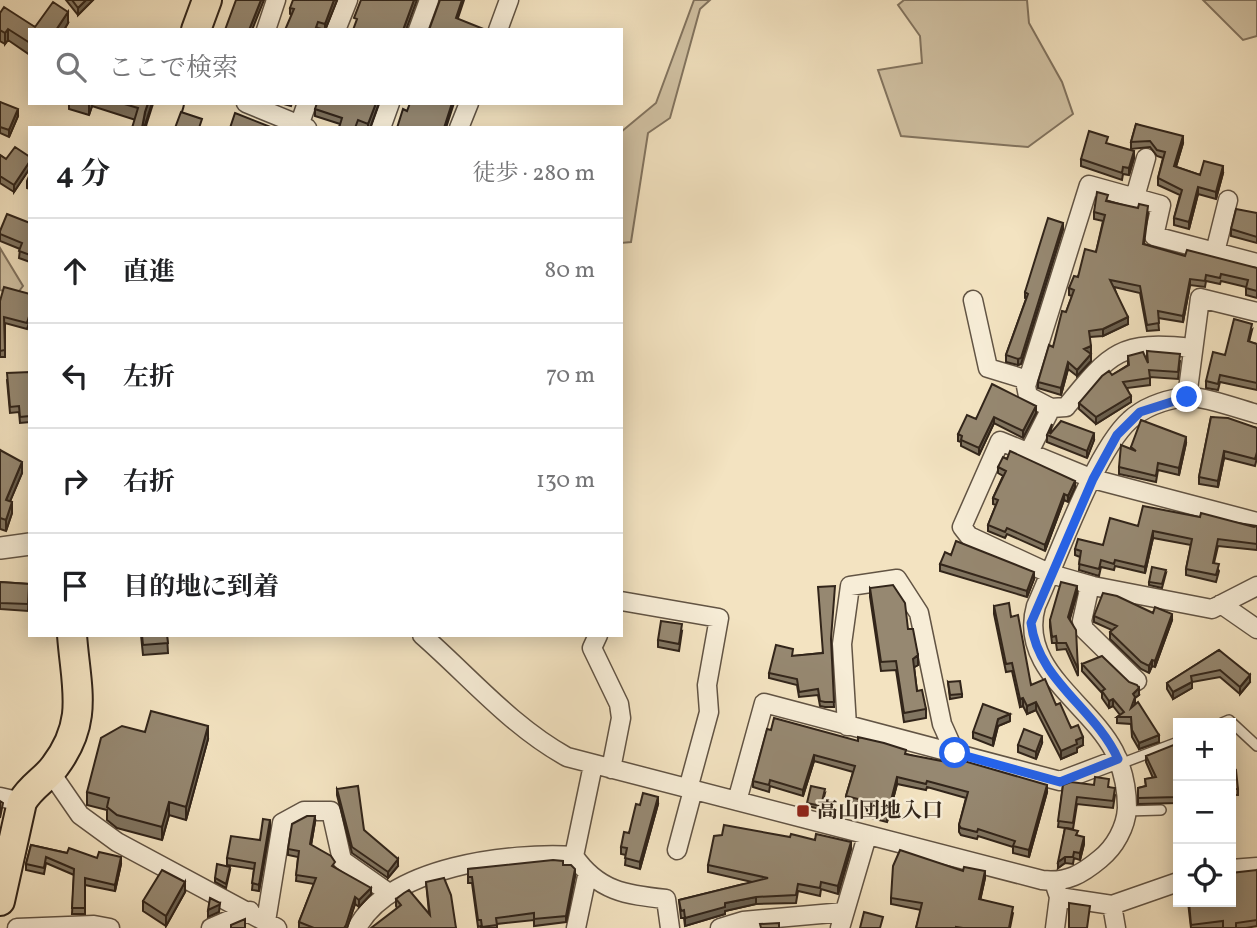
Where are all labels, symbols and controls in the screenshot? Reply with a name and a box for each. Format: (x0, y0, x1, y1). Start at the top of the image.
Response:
search box (28, 28, 623, 105)
icon: search (52, 48, 90, 86)
text: ここで検索 (108, 51, 238, 87)
text: 4 分 (56, 154, 110, 196)
text: 徒歩 · 280 m (472, 158, 595, 190)
icon: ahead (56, 252, 94, 290)
text: 直進 (123, 255, 175, 291)
text: 80 m (545, 255, 595, 287)
icon: left (56, 357, 94, 395)
text: 左折 (123, 360, 175, 396)
text: 70 m (546, 360, 595, 392)
route end (1171, 381, 1202, 412)
icon: right (56, 462, 94, 500)
text: 右折 (123, 465, 175, 501)
text: 130 m (536, 465, 595, 497)
icon: arrive (56, 567, 94, 605)
text: 目的地に到着 (123, 570, 279, 606)
map controls (1173, 718, 1236, 907)
button: + (1173, 718, 1236, 781)
route start (939, 737, 970, 768)
button: − (1173, 781, 1236, 844)
place label: 高山団地入口 (817, 797, 943, 826)
marker: 高山団地入口 (795, 803, 811, 819)
button: locate (1173, 844, 1236, 907)

